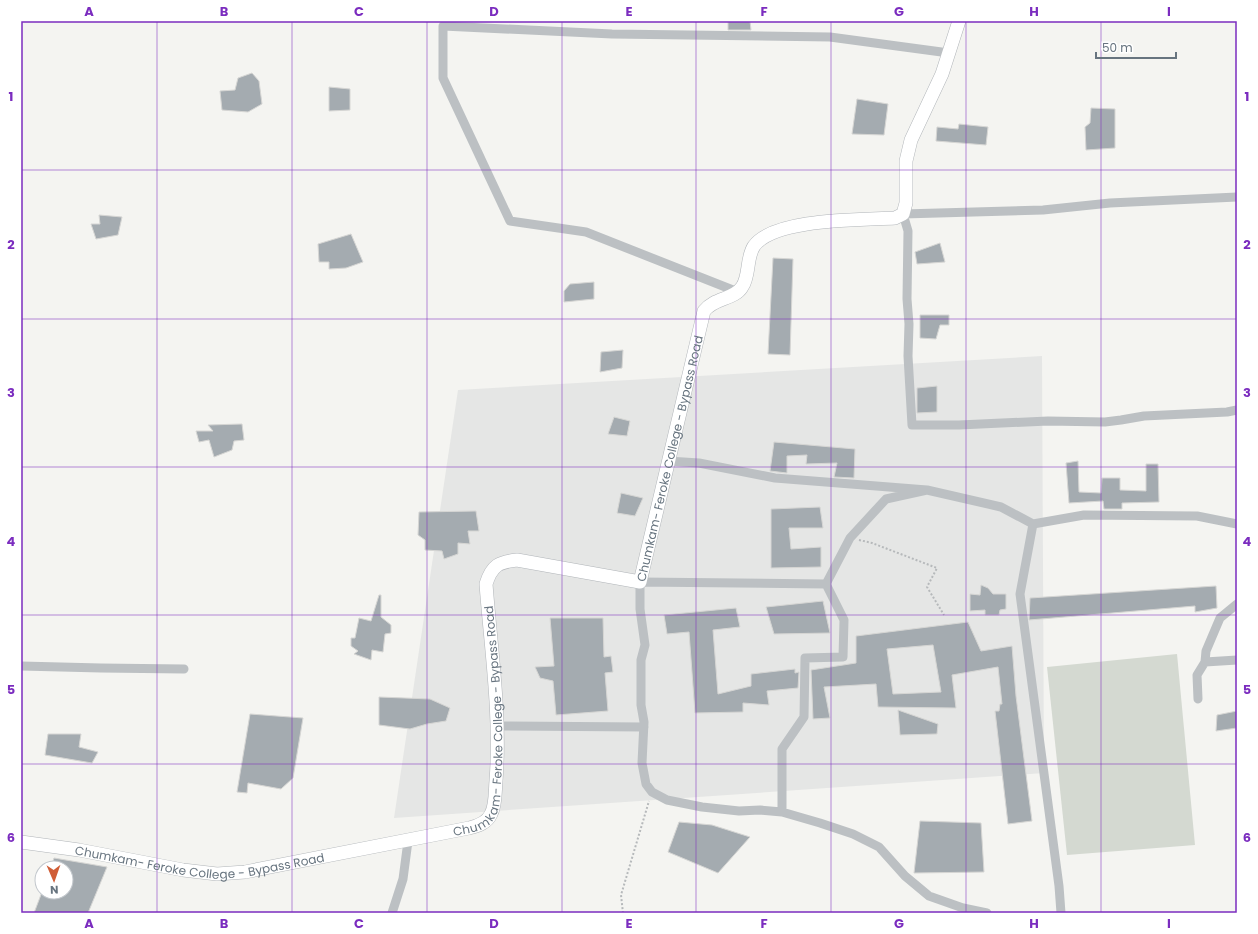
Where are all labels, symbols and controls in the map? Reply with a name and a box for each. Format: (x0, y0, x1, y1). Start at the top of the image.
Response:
text: A (84, 2, 94, 21)
text: B (220, 2, 229, 21)
text: C (354, 2, 364, 21)
text: D (489, 2, 499, 21)
text: E (625, 2, 633, 21)
text: F (760, 2, 768, 21)
text: G (894, 2, 904, 21)
text: H (1029, 2, 1039, 21)
text: I (1167, 2, 1171, 21)
scale bar (1096, 34, 1176, 60)
text: 50 m (1102, 39, 1133, 56)
text: 1 (9, 87, 13, 106)
text: 1 (1245, 87, 1249, 106)
text: 2 (7, 235, 15, 254)
text: 2 (1243, 235, 1251, 254)
street label: Chumkam- Feroke College - Bypass Road (632, 334, 706, 583)
text: 3 (7, 383, 15, 402)
text: 3 (1243, 383, 1251, 402)
text: 4 (7, 532, 16, 551)
text: 4 (1243, 532, 1252, 551)
street label: Chumkam- Feroke College - Bypass Road (451, 605, 506, 839)
text: 5 (7, 680, 15, 699)
text: 5 (1243, 680, 1251, 699)
text: 6 (7, 828, 15, 847)
text: 6 (1243, 828, 1251, 847)
street label: Chumkam- Feroke College - Bypass Road (74, 841, 326, 883)
north arrow (34, 860, 74, 900)
text: N (50, 882, 59, 898)
text: A (84, 914, 94, 933)
text: B (220, 914, 229, 933)
text: C (354, 914, 364, 933)
text: D (489, 914, 499, 933)
text: E (625, 914, 633, 933)
text: F (760, 914, 768, 933)
text: G (894, 914, 904, 933)
text: H (1029, 914, 1039, 933)
text: I (1167, 914, 1171, 933)

